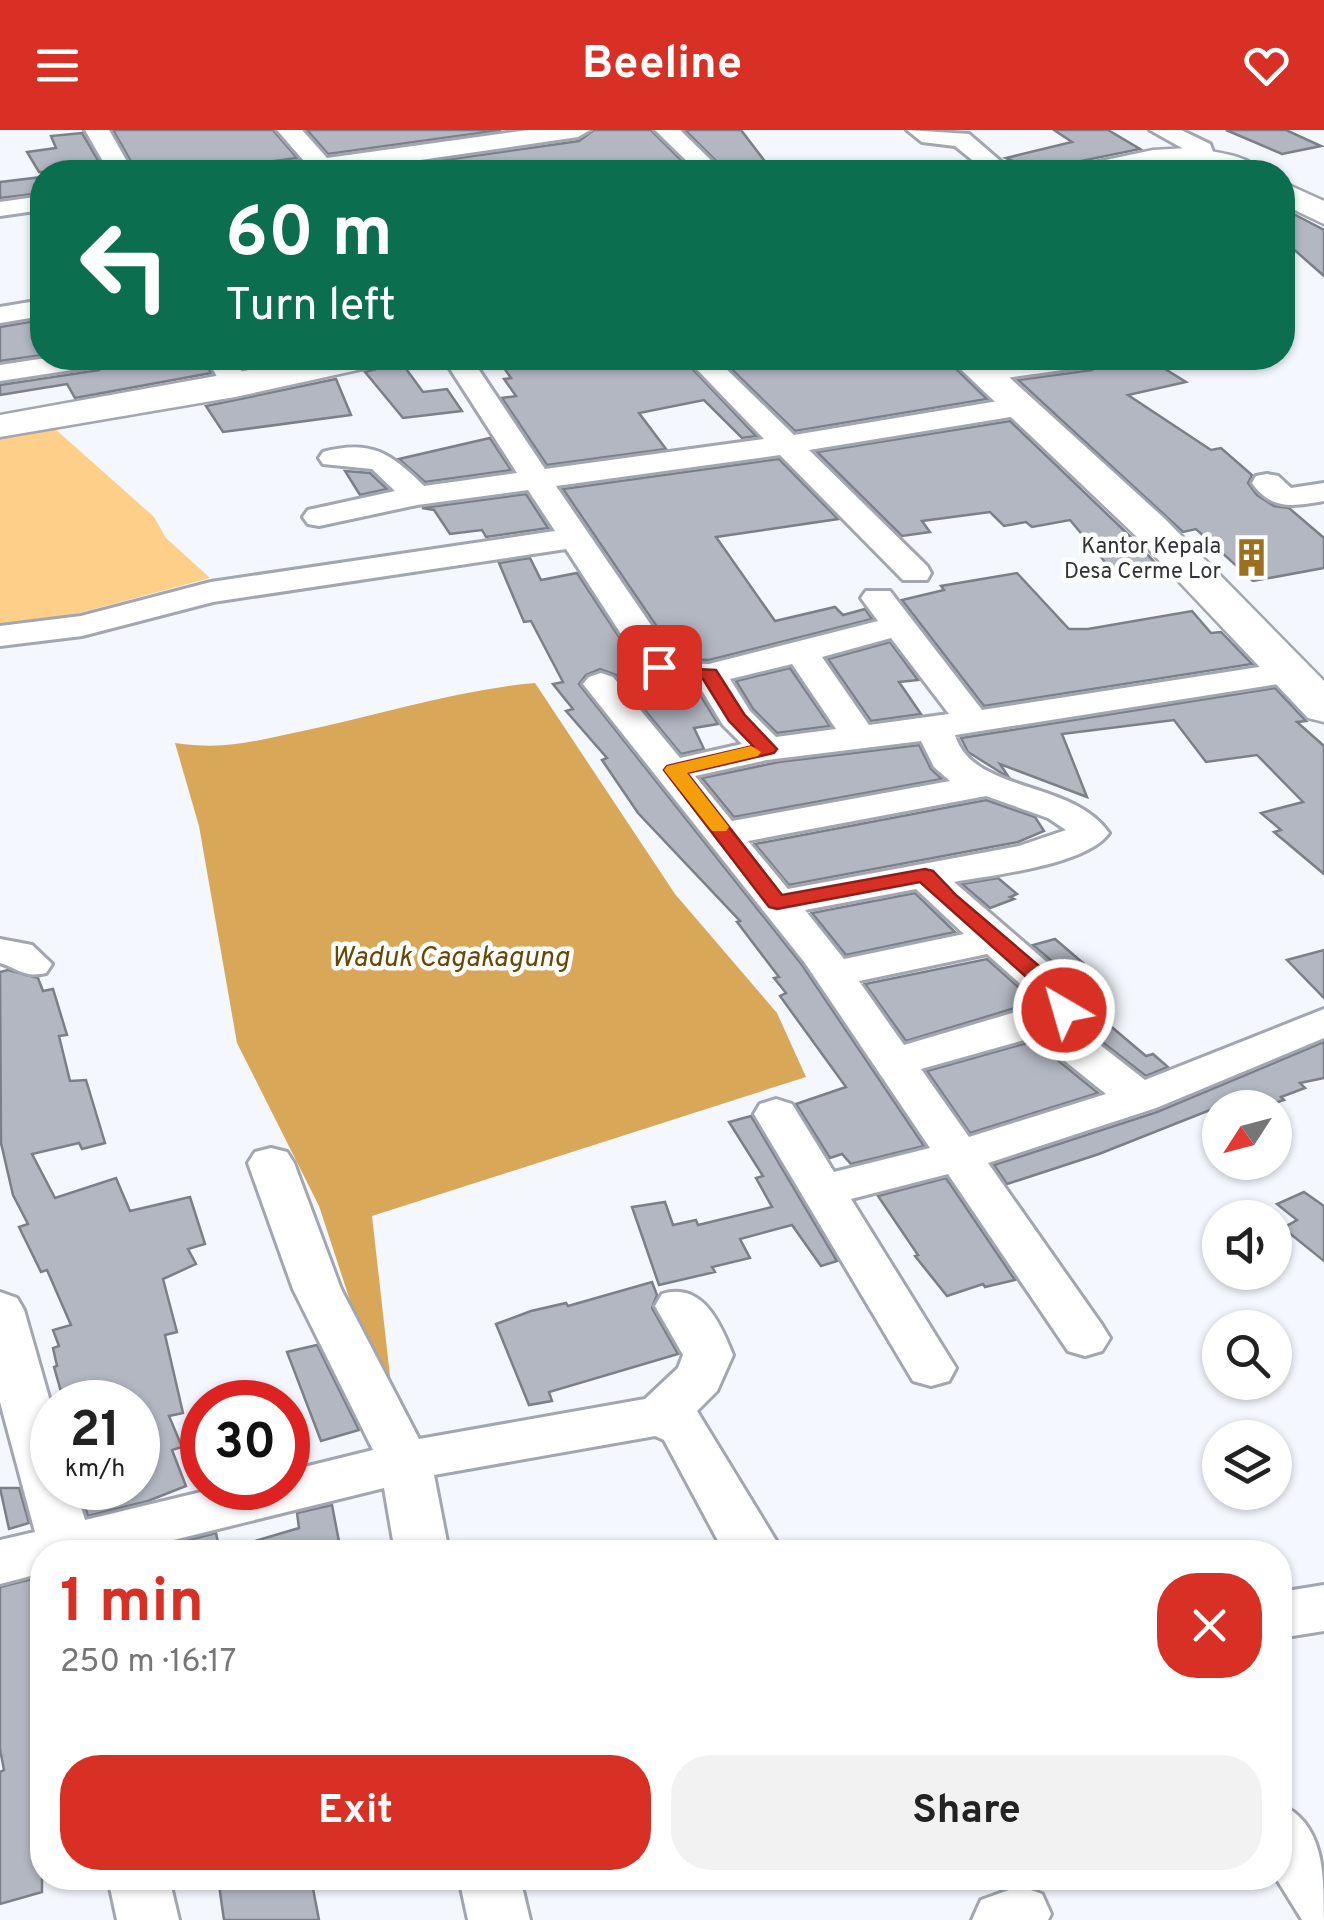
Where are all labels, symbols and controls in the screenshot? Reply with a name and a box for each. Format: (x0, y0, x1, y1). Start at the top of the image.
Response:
text: Beeline (582, 37, 742, 94)
icon: menu (30, 38, 85, 93)
icon: heart (1239, 38, 1294, 93)
text: 60 m (225, 192, 393, 281)
icon: left (60, 200, 190, 330)
text: Turn left (225, 279, 396, 336)
place label: Kantor Kepala Desa Cerme Lor (1064, 534, 1221, 586)
building icon: Kantor Kepala Desa Cerme Lor (1230, 537, 1272, 579)
pin (617, 625, 702, 710)
icon: arrive (632, 640, 687, 695)
water label: Waduk Cagakagung (331, 941, 570, 977)
position arrow (1012, 958, 1116, 1062)
north arrow (1202, 1090, 1292, 1180)
map controls (1202, 1090, 1292, 1510)
button: sound (1202, 1200, 1292, 1290)
button: search (1202, 1310, 1292, 1400)
speed limit sign: 30 (180, 1380, 310, 1510)
text: 21 (70, 1401, 120, 1464)
button: layers (1202, 1420, 1292, 1510)
text: km/h (65, 1454, 125, 1486)
text: 1 min (60, 1567, 204, 1643)
button: close (1157, 1573, 1262, 1678)
text: 250 m · 16:17 (60, 1643, 236, 1683)
button: Exit (60, 1755, 651, 1870)
button: Share (671, 1755, 1262, 1870)

